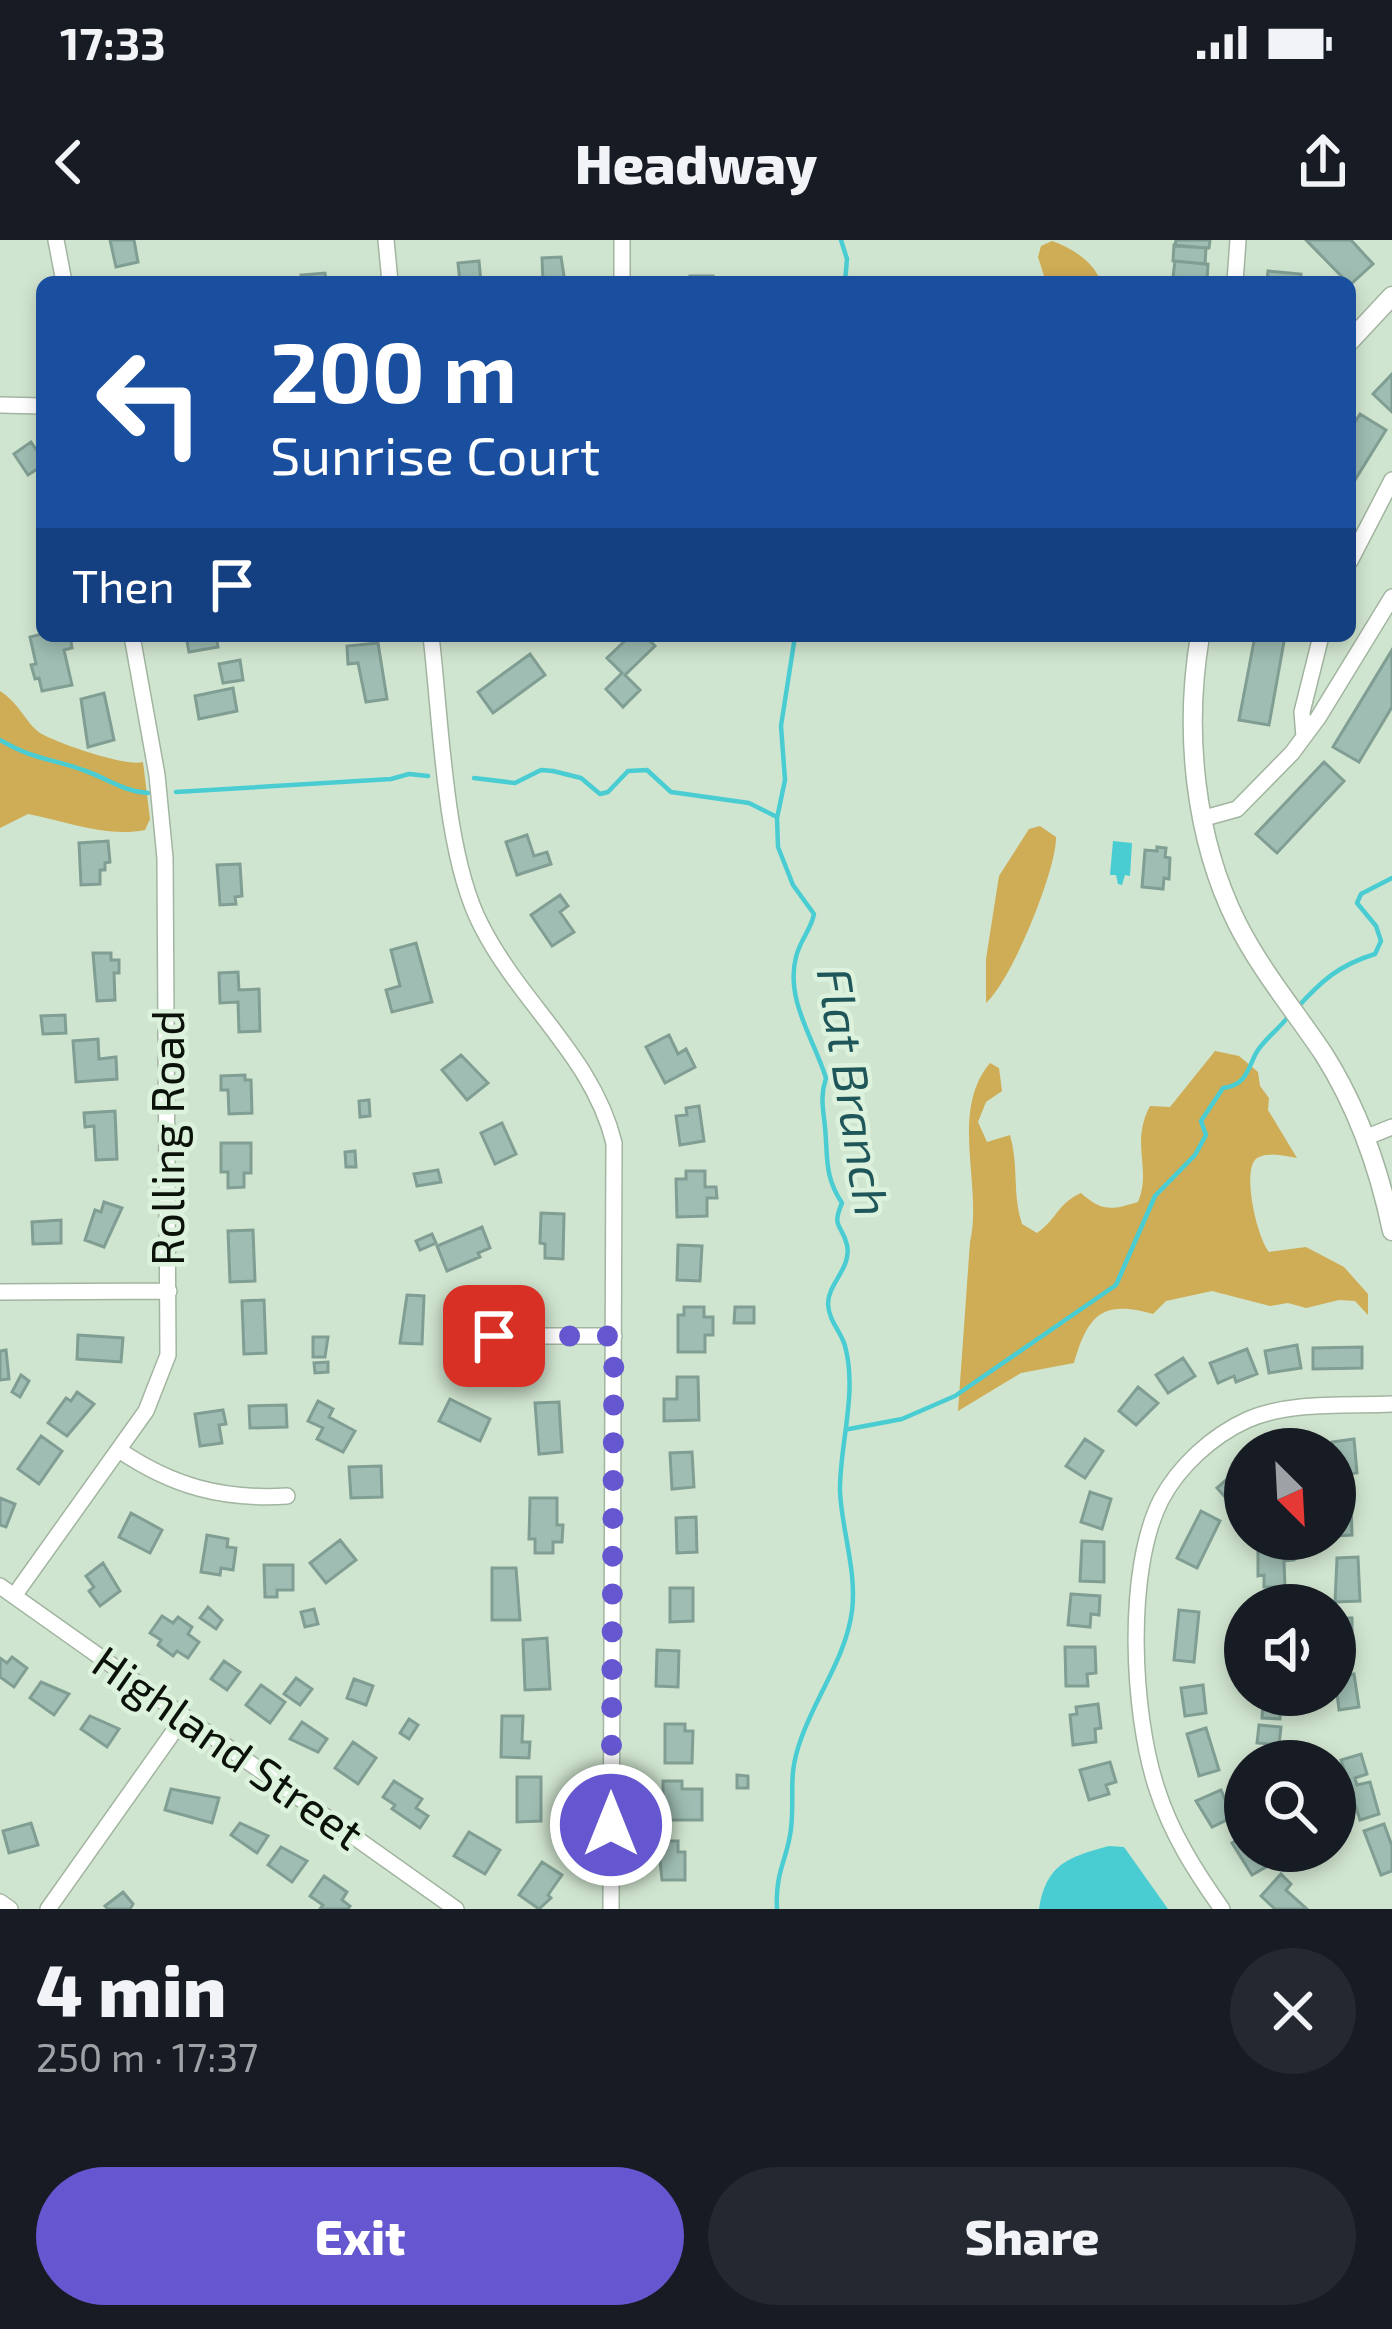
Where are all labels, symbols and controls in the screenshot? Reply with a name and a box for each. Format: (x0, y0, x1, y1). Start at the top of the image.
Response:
text: 17:33 (60, 15, 166, 69)
icon: back (36, 129, 102, 195)
icon: share (1290, 129, 1356, 195)
text: Headway (575, 130, 817, 195)
text: 200 m (270, 319, 517, 420)
icon: left (72, 324, 228, 480)
text: Sunrise Court (270, 421, 600, 486)
icon: arrive (199, 552, 265, 618)
text: Then (72, 558, 175, 612)
water label: Flat Branch (807, 963, 903, 1220)
street label: Rolling Road (139, 1010, 193, 1266)
pin (443, 1285, 545, 1387)
icon: arrive (461, 1303, 527, 1369)
north arrow (1224, 1428, 1356, 1560)
map controls (1224, 1428, 1356, 1872)
button: sound (1224, 1584, 1356, 1716)
street label: Highland Street (84, 1633, 375, 1860)
button: search (1224, 1740, 1356, 1872)
position arrow (548, 1762, 674, 1888)
text: 4 min (36, 1945, 227, 2031)
button: close (1230, 1948, 1356, 2074)
text: 250 m · 17:37 (36, 2033, 258, 2080)
button: Exit (36, 2167, 684, 2305)
button: Share (708, 2167, 1356, 2305)

